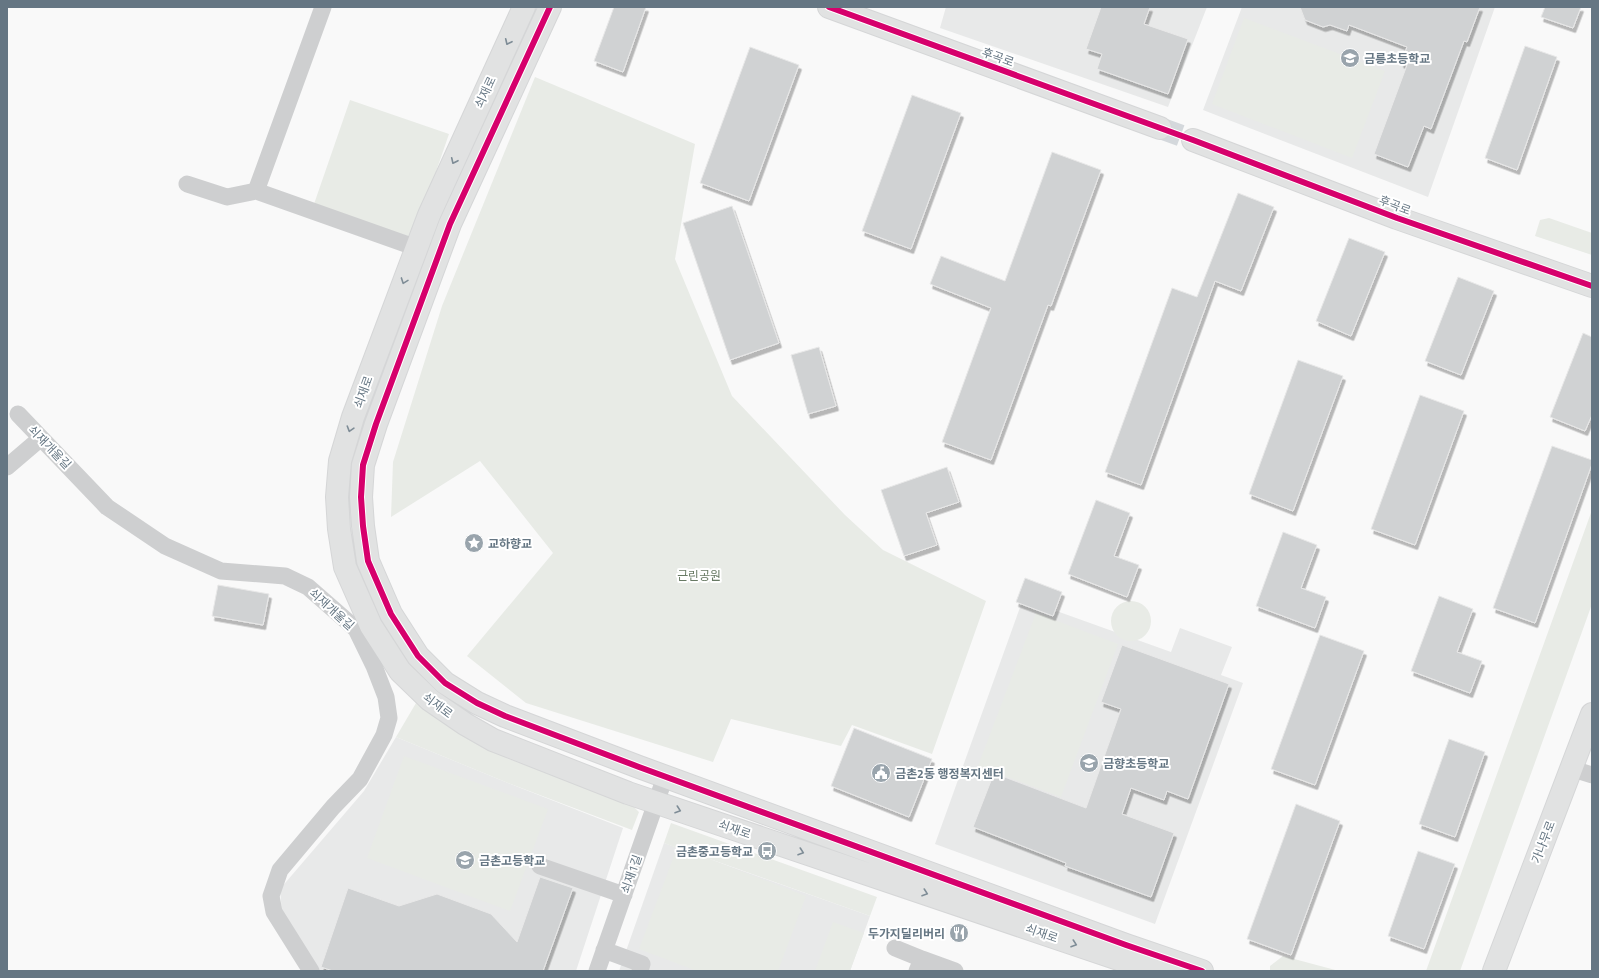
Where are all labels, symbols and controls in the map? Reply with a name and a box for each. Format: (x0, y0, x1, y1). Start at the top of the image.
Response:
one-way arrow (505, 38, 513, 46)
street label: 후곡로 (979, 42, 1017, 72)
school or university icon: 금릉초등학교 (1339, 47, 1361, 69)
place label: 금릉초등학교 (1364, 49, 1430, 68)
street label: 쇠재로 (469, 73, 501, 111)
one-way arrow (450, 157, 458, 164)
street label: 후곡로 (1376, 190, 1414, 220)
one-way arrow (401, 277, 409, 284)
street label: 쇠재로 (348, 373, 378, 411)
street label: 쇠재개울길 (24, 421, 76, 473)
one-way arrow (346, 425, 355, 432)
place icon: 교하향교 (463, 532, 485, 554)
place label: 교하향교 (488, 534, 532, 553)
park label: 근린공원 (677, 566, 721, 585)
street label: 쇠재개울길 (305, 583, 359, 635)
street label: 쇠재로 (419, 687, 457, 723)
school or university icon: 금향초등학교 (1078, 752, 1100, 774)
place label: 금향초등학교 (1103, 754, 1169, 773)
public building icon: 금촌2동 행정복지센터 (870, 762, 892, 784)
place label: 금촌2동 행정복지센터 (895, 764, 1004, 783)
one-way arrow (675, 805, 682, 814)
street label: 쇠재로 (716, 815, 754, 843)
street label: 가나무로 (1526, 818, 1560, 866)
bus stop icon: 금촌중고등학교 (756, 840, 778, 862)
place label: 금촌중고등학교 (676, 842, 753, 861)
one-way arrow (798, 847, 805, 855)
school or university icon: 금촌고등학교 (454, 849, 476, 871)
place label: 금촌고등학교 (479, 851, 545, 870)
street label: 쇠재1길 (616, 852, 646, 896)
one-way arrow (921, 889, 928, 897)
street label: 쇠재로 (1023, 919, 1061, 947)
restaurant icon: 두가지딜리버리 (948, 922, 970, 944)
place label: 두가지딜리버리 (868, 924, 945, 943)
one-way arrow (1071, 939, 1078, 948)

